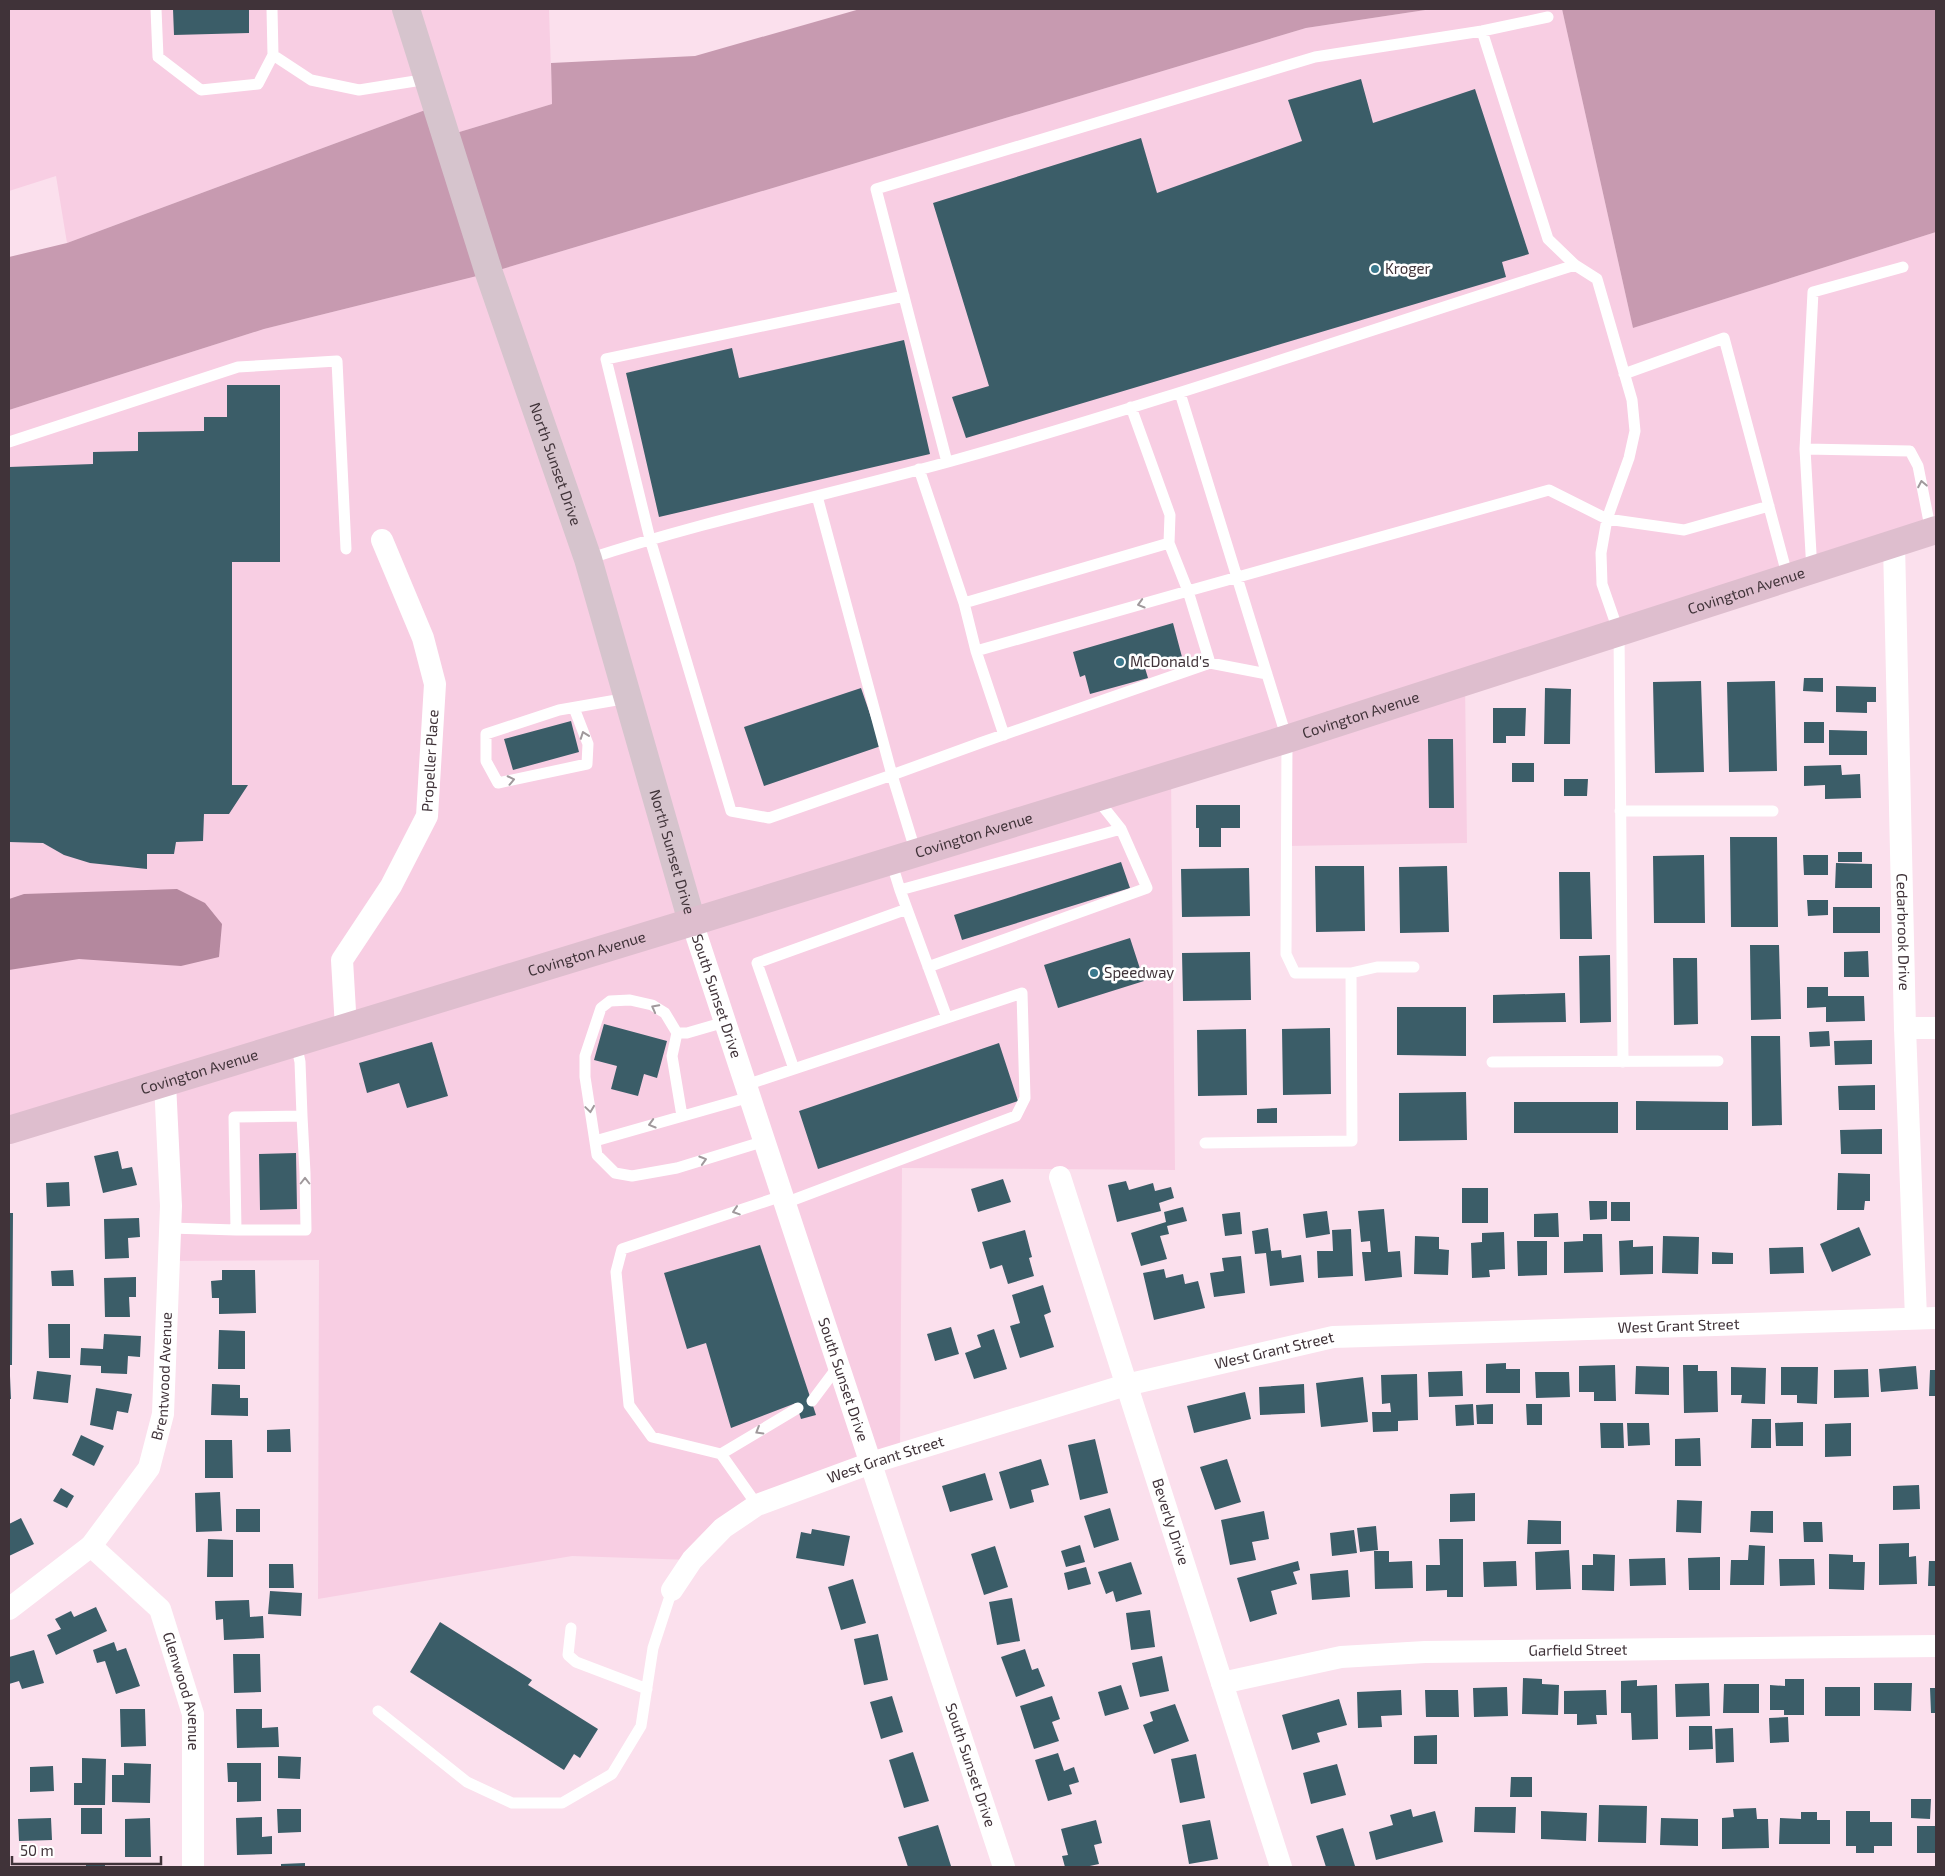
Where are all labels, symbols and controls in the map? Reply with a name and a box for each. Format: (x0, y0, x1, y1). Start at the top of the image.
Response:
place label: Kroger (1385, 259, 1431, 277)
marker: Kroger (1369, 263, 1381, 275)
street label: North Sunset Drive (526, 400, 586, 528)
one-way arrow (1917, 479, 1928, 488)
street label: Covington Avenue (1685, 563, 1807, 617)
one-way arrow (1137, 599, 1145, 609)
place label: McDonald's (1130, 652, 1210, 670)
marker: McDonald's (1114, 656, 1126, 668)
street label: Covington Avenue (1300, 687, 1421, 742)
street label: Propeller Place (417, 709, 441, 813)
one-way arrow (580, 731, 590, 740)
one-way arrow (507, 776, 516, 786)
street label: North Sunset Drive (646, 787, 699, 916)
street label: Covington Avenue (913, 808, 1035, 861)
street label: Cedarbrook Drive (1893, 873, 1914, 991)
street label: Covington Avenue (526, 927, 648, 979)
street label: South Sunset Drive (689, 931, 746, 1060)
place label: Speedway (1104, 963, 1174, 981)
marker: Speedway (1088, 967, 1100, 979)
one-way arrow (652, 1004, 661, 1014)
street label: Covington Avenue (138, 1045, 260, 1097)
one-way arrow (584, 1105, 595, 1113)
one-way arrow (649, 1119, 657, 1129)
one-way arrow (699, 1155, 707, 1165)
one-way arrow (300, 1177, 310, 1184)
one-way arrow (733, 1205, 741, 1215)
street label: Brentwood Avenue (147, 1312, 175, 1442)
street label: West Grant Street (1617, 1314, 1740, 1336)
street label: South Sunset Drive (815, 1315, 873, 1444)
street label: West Grant Street (1213, 1327, 1336, 1372)
one-way arrow (756, 1424, 765, 1434)
street label: West Grant Street (824, 1431, 946, 1486)
street label: Beverly Drive (1149, 1476, 1194, 1567)
street label: Glenwood Avenue (160, 1629, 204, 1750)
street label: Garfield Street (1528, 1640, 1628, 1659)
street label: South Sunset Drive (943, 1701, 1000, 1829)
scale bar (12, 1834, 161, 1866)
text: 50 m (20, 1841, 54, 1859)

